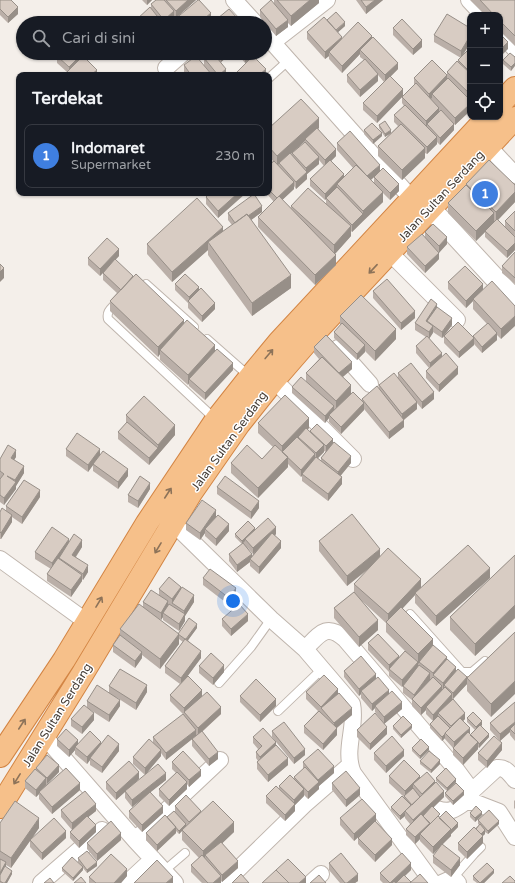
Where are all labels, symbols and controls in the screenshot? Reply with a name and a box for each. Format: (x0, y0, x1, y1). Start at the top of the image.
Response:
map controls (467, 12, 503, 120)
button: + (467, 12, 503, 48)
search box (16, 16, 272, 60)
icon: search (30, 27, 52, 49)
text: Cari di sini (62, 29, 135, 47)
button: − (467, 48, 503, 84)
button: locate (467, 84, 503, 120)
text: Terdekat (32, 88, 102, 109)
text: Indomaret (71, 139, 145, 157)
street label: Jalan Sultan Serdang (395, 147, 487, 245)
text: 1 (42, 148, 50, 164)
text: 230 m (215, 148, 255, 164)
text: Supermarket (71, 157, 151, 173)
pin: 1 (472, 179, 498, 209)
one-way arrow (369, 264, 378, 274)
one-way arrow (265, 348, 274, 359)
street label: Jalan Sultan Serdang (188, 388, 270, 494)
one-way arrow (164, 487, 172, 498)
one-way arrow (154, 542, 162, 553)
your location (223, 591, 243, 611)
one-way arrow (95, 596, 103, 608)
street label: Jalan Sultan Serdang (19, 661, 95, 769)
one-way arrow (18, 719, 26, 730)
one-way arrow (13, 773, 21, 785)

